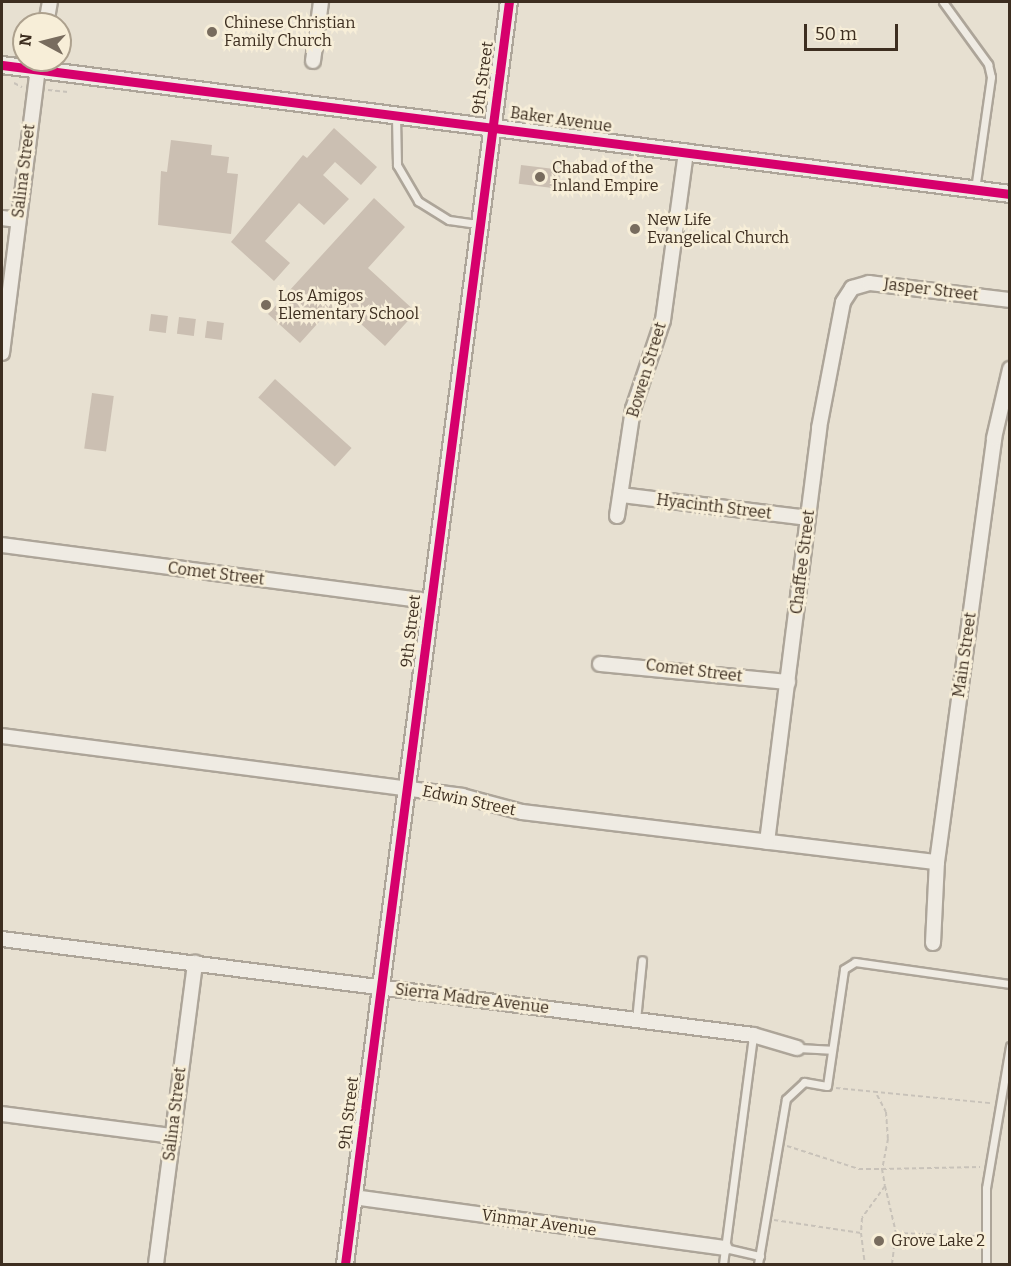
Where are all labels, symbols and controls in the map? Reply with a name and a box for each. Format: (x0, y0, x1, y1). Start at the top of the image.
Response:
north arrow (12, 12, 72, 72)
scale bar (807, 12, 902, 50)
place label: Chinese Christian Family Church (224, 13, 355, 51)
text: 50 m (815, 23, 857, 45)
marker: Chinese Christian Family Church (205, 25, 219, 39)
text: N (15, 33, 36, 47)
street label: 9th Street (468, 40, 498, 116)
street label: Baker Avenue (509, 103, 613, 137)
street label: Salina Street (9, 123, 39, 219)
place label: Chabad of the Inland Empire (552, 158, 659, 196)
marker: Chabad of the Inland Empire (533, 170, 547, 184)
place label: New Life Evangelical Church (647, 210, 789, 248)
marker: New Life Evangelical Church (628, 222, 642, 236)
street label: Jasper Street (883, 275, 979, 305)
place label: Los Amigos Elementary School (278, 286, 419, 324)
marker: Los Amigos Elementary School (259, 298, 273, 312)
street label: Bowen Street (623, 320, 671, 420)
street label: Hyacinth Street (655, 490, 773, 524)
street label: Chaffee Street (787, 509, 819, 615)
street label: Comet Street (167, 559, 265, 589)
street label: 9th Street (397, 593, 425, 669)
street label: Main Street (950, 611, 980, 699)
street label: Comet Street (645, 656, 743, 686)
street label: Edwin Street (421, 782, 517, 820)
street label: Sierra Madre Avenue (394, 980, 550, 1018)
street label: Salina Street (160, 1066, 190, 1162)
street label: 9th Street (335, 1075, 363, 1151)
street label: Vinmar Avenue (480, 1205, 598, 1241)
place label: Grove Lake 2 (891, 1231, 985, 1251)
marker: Grove Lake 2 (872, 1234, 886, 1248)

